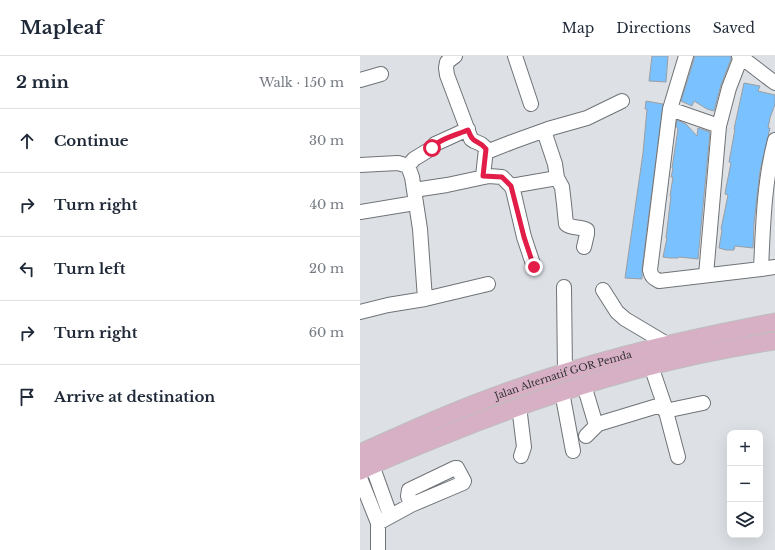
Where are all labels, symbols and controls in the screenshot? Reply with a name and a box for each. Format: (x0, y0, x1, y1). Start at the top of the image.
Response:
text: Mapleaf (20, 16, 103, 39)
text: Map (562, 19, 594, 37)
text: Directions (616, 19, 691, 37)
text: Saved (713, 19, 755, 37)
text: 2 min (16, 72, 69, 93)
text: Walk · 150 m (259, 74, 344, 91)
icon: ahead (16, 130, 38, 152)
text: Continue (54, 131, 129, 150)
text: 30 m (309, 132, 344, 149)
route start (423, 139, 441, 157)
icon: right (16, 194, 38, 216)
text: Turn right (54, 195, 137, 214)
text: 40 m (309, 196, 344, 213)
icon: left (16, 258, 38, 280)
route end (525, 258, 543, 276)
text: Turn left (54, 259, 125, 278)
text: 20 m (309, 260, 344, 277)
icon: right (16, 322, 38, 344)
text: Turn right (54, 323, 137, 342)
text: 60 m (309, 324, 344, 341)
street label: Jalan Alternatif GOR Pemda (491, 348, 634, 403)
icon: arrive (16, 386, 38, 408)
text: Arrive at destination (54, 387, 215, 406)
map controls (727, 430, 763, 538)
button: + (727, 430, 763, 466)
button: − (727, 466, 763, 502)
button: layers (727, 502, 763, 538)

